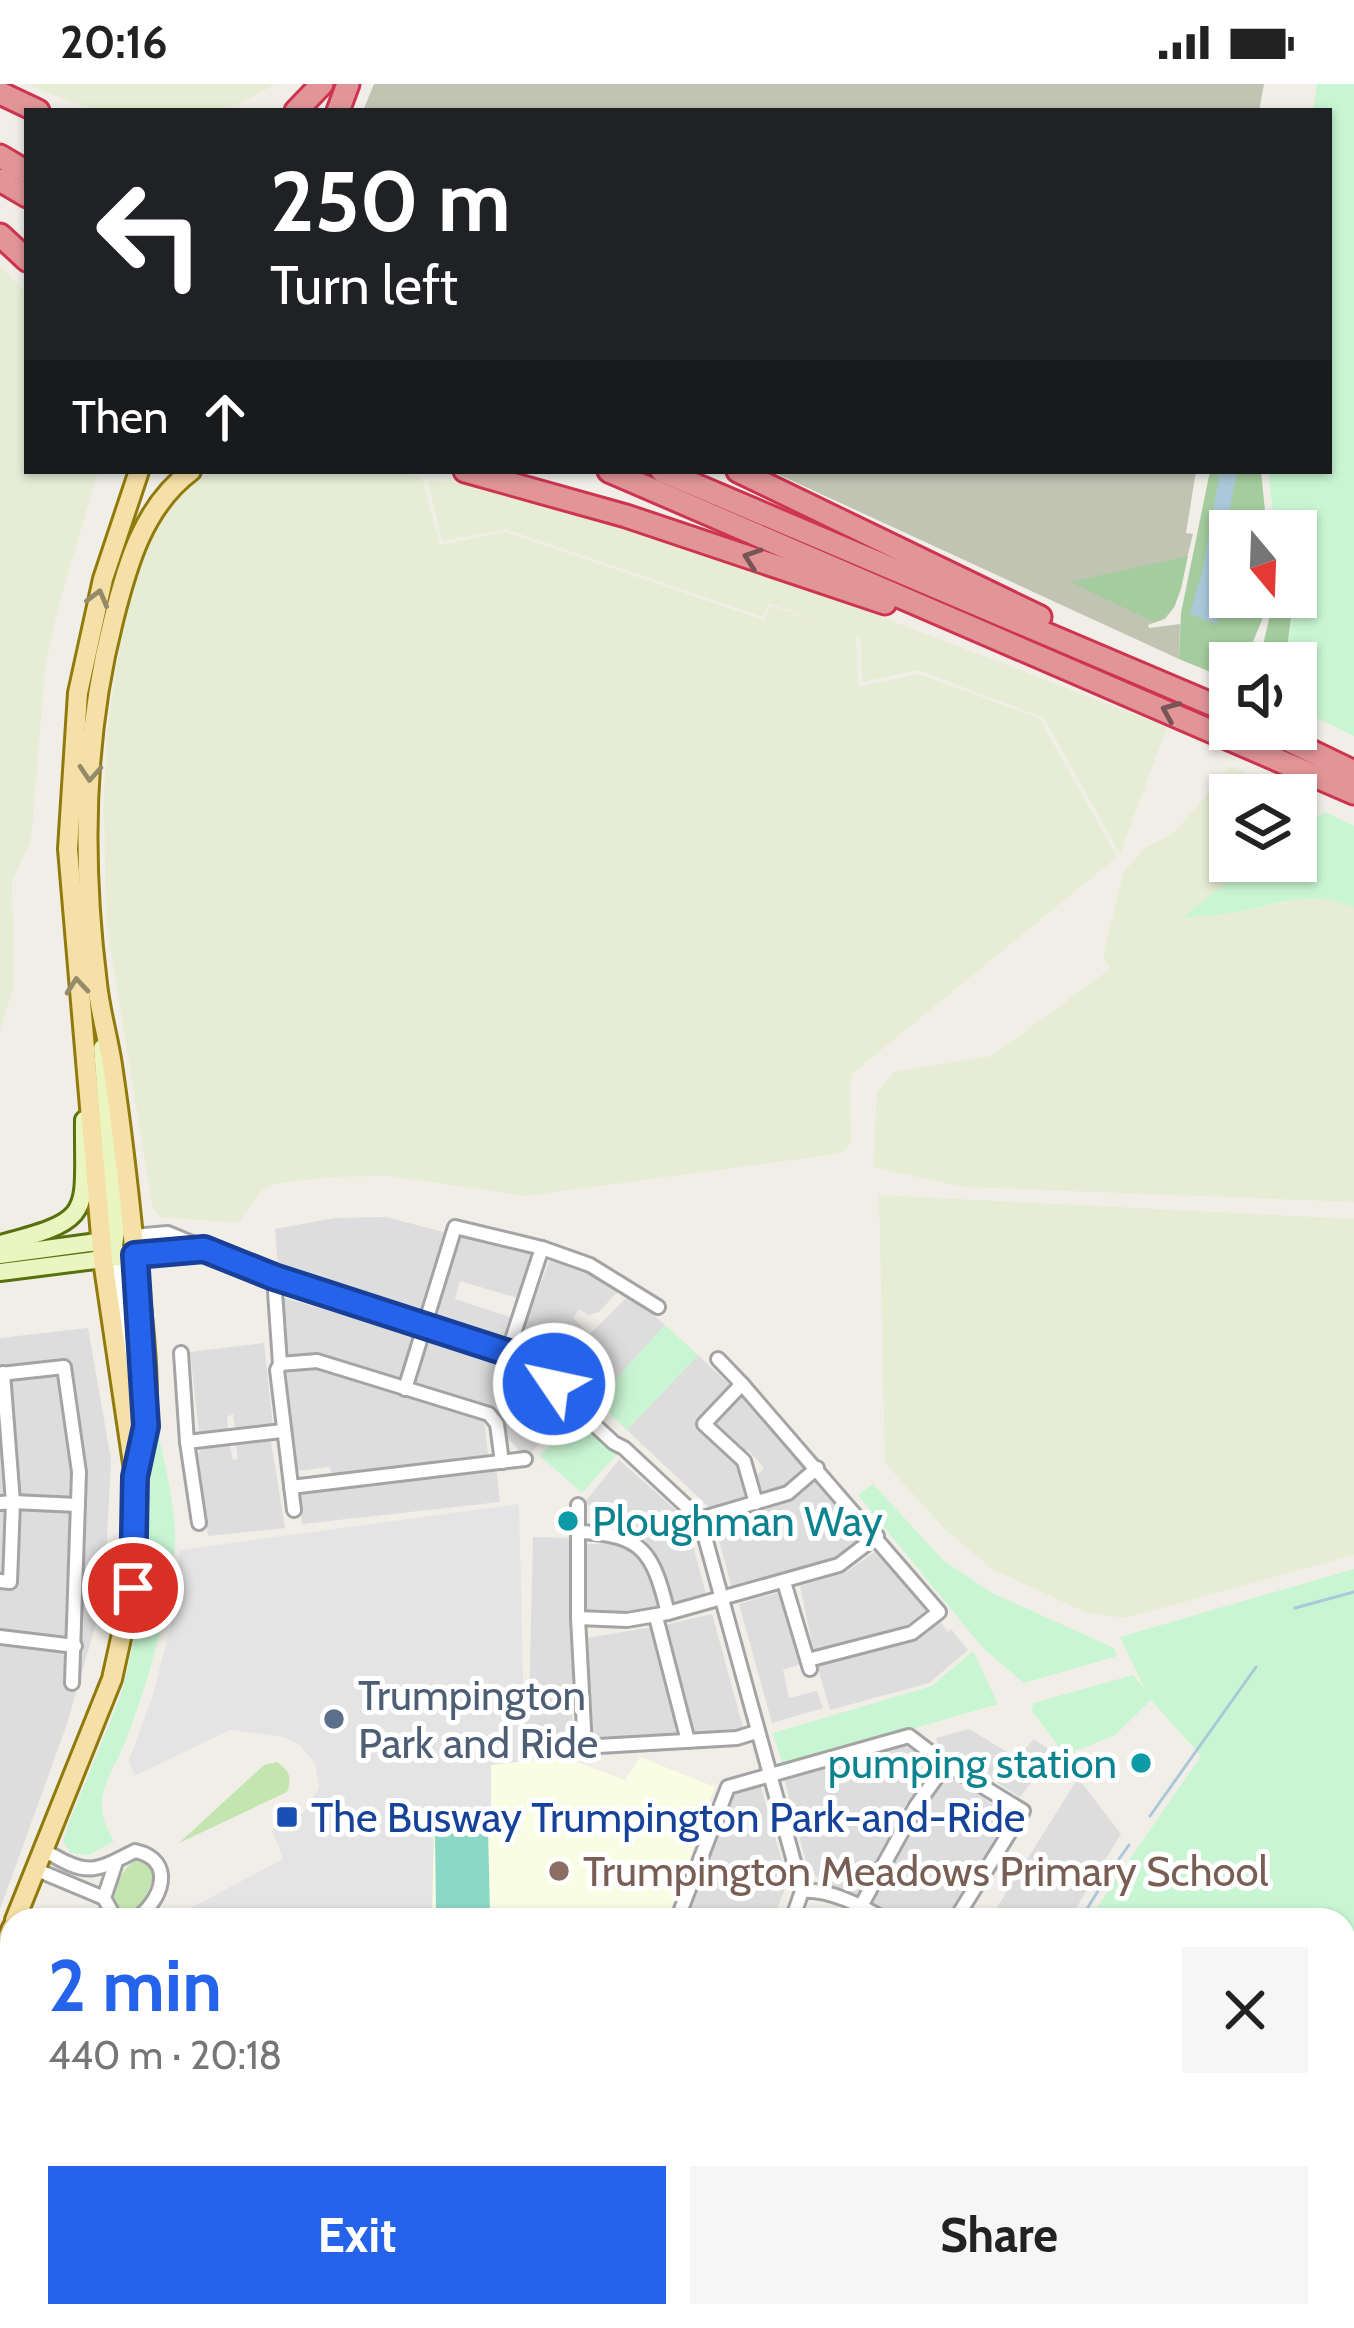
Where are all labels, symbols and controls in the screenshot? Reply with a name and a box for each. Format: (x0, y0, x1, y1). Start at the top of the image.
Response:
text: 20:16 (60, 15, 167, 69)
text: 250 m (270, 150, 511, 252)
icon: left (72, 156, 228, 312)
text: Turn left (270, 252, 458, 318)
icon: ahead (192, 384, 258, 450)
text: Then (72, 390, 168, 444)
north arrow (1209, 510, 1317, 618)
map controls (1209, 510, 1317, 882)
one-way arrow (743, 548, 764, 572)
one-way arrow (84, 589, 109, 609)
button: sound (1209, 642, 1317, 750)
one-way arrow (1161, 702, 1183, 726)
one-way arrow (77, 764, 103, 783)
button: layers (1209, 774, 1317, 882)
one-way arrow (65, 976, 91, 995)
position arrow (491, 1321, 617, 1447)
place label: Ploughman Way (592, 1495, 883, 1547)
marker: Ploughman Way (555, 1508, 581, 1534)
pin (82, 1537, 184, 1639)
icon: arrive (100, 1555, 166, 1621)
place label: Trumpington Park and Ride (358, 1669, 598, 1769)
marker: Trumpington Park and Ride (321, 1706, 347, 1732)
place label: pumping station (828, 1737, 1117, 1789)
marker: pumping station (1128, 1750, 1154, 1776)
place label: The Busway Trumpington Park-and-Ride (311, 1791, 1025, 1843)
marker: The Busway Trumpington Park-and-Ride (274, 1804, 300, 1830)
place label: Trumpington Meadows Primary School (583, 1845, 1269, 1897)
marker: Trumpington Meadows Primary School (546, 1858, 572, 1884)
text: 2 min (48, 1942, 222, 2029)
button: close (1182, 1947, 1308, 2073)
text: 440 m · 20:18 (48, 2031, 282, 2079)
button: Exit (48, 2166, 666, 2304)
button: Share (690, 2166, 1308, 2304)

